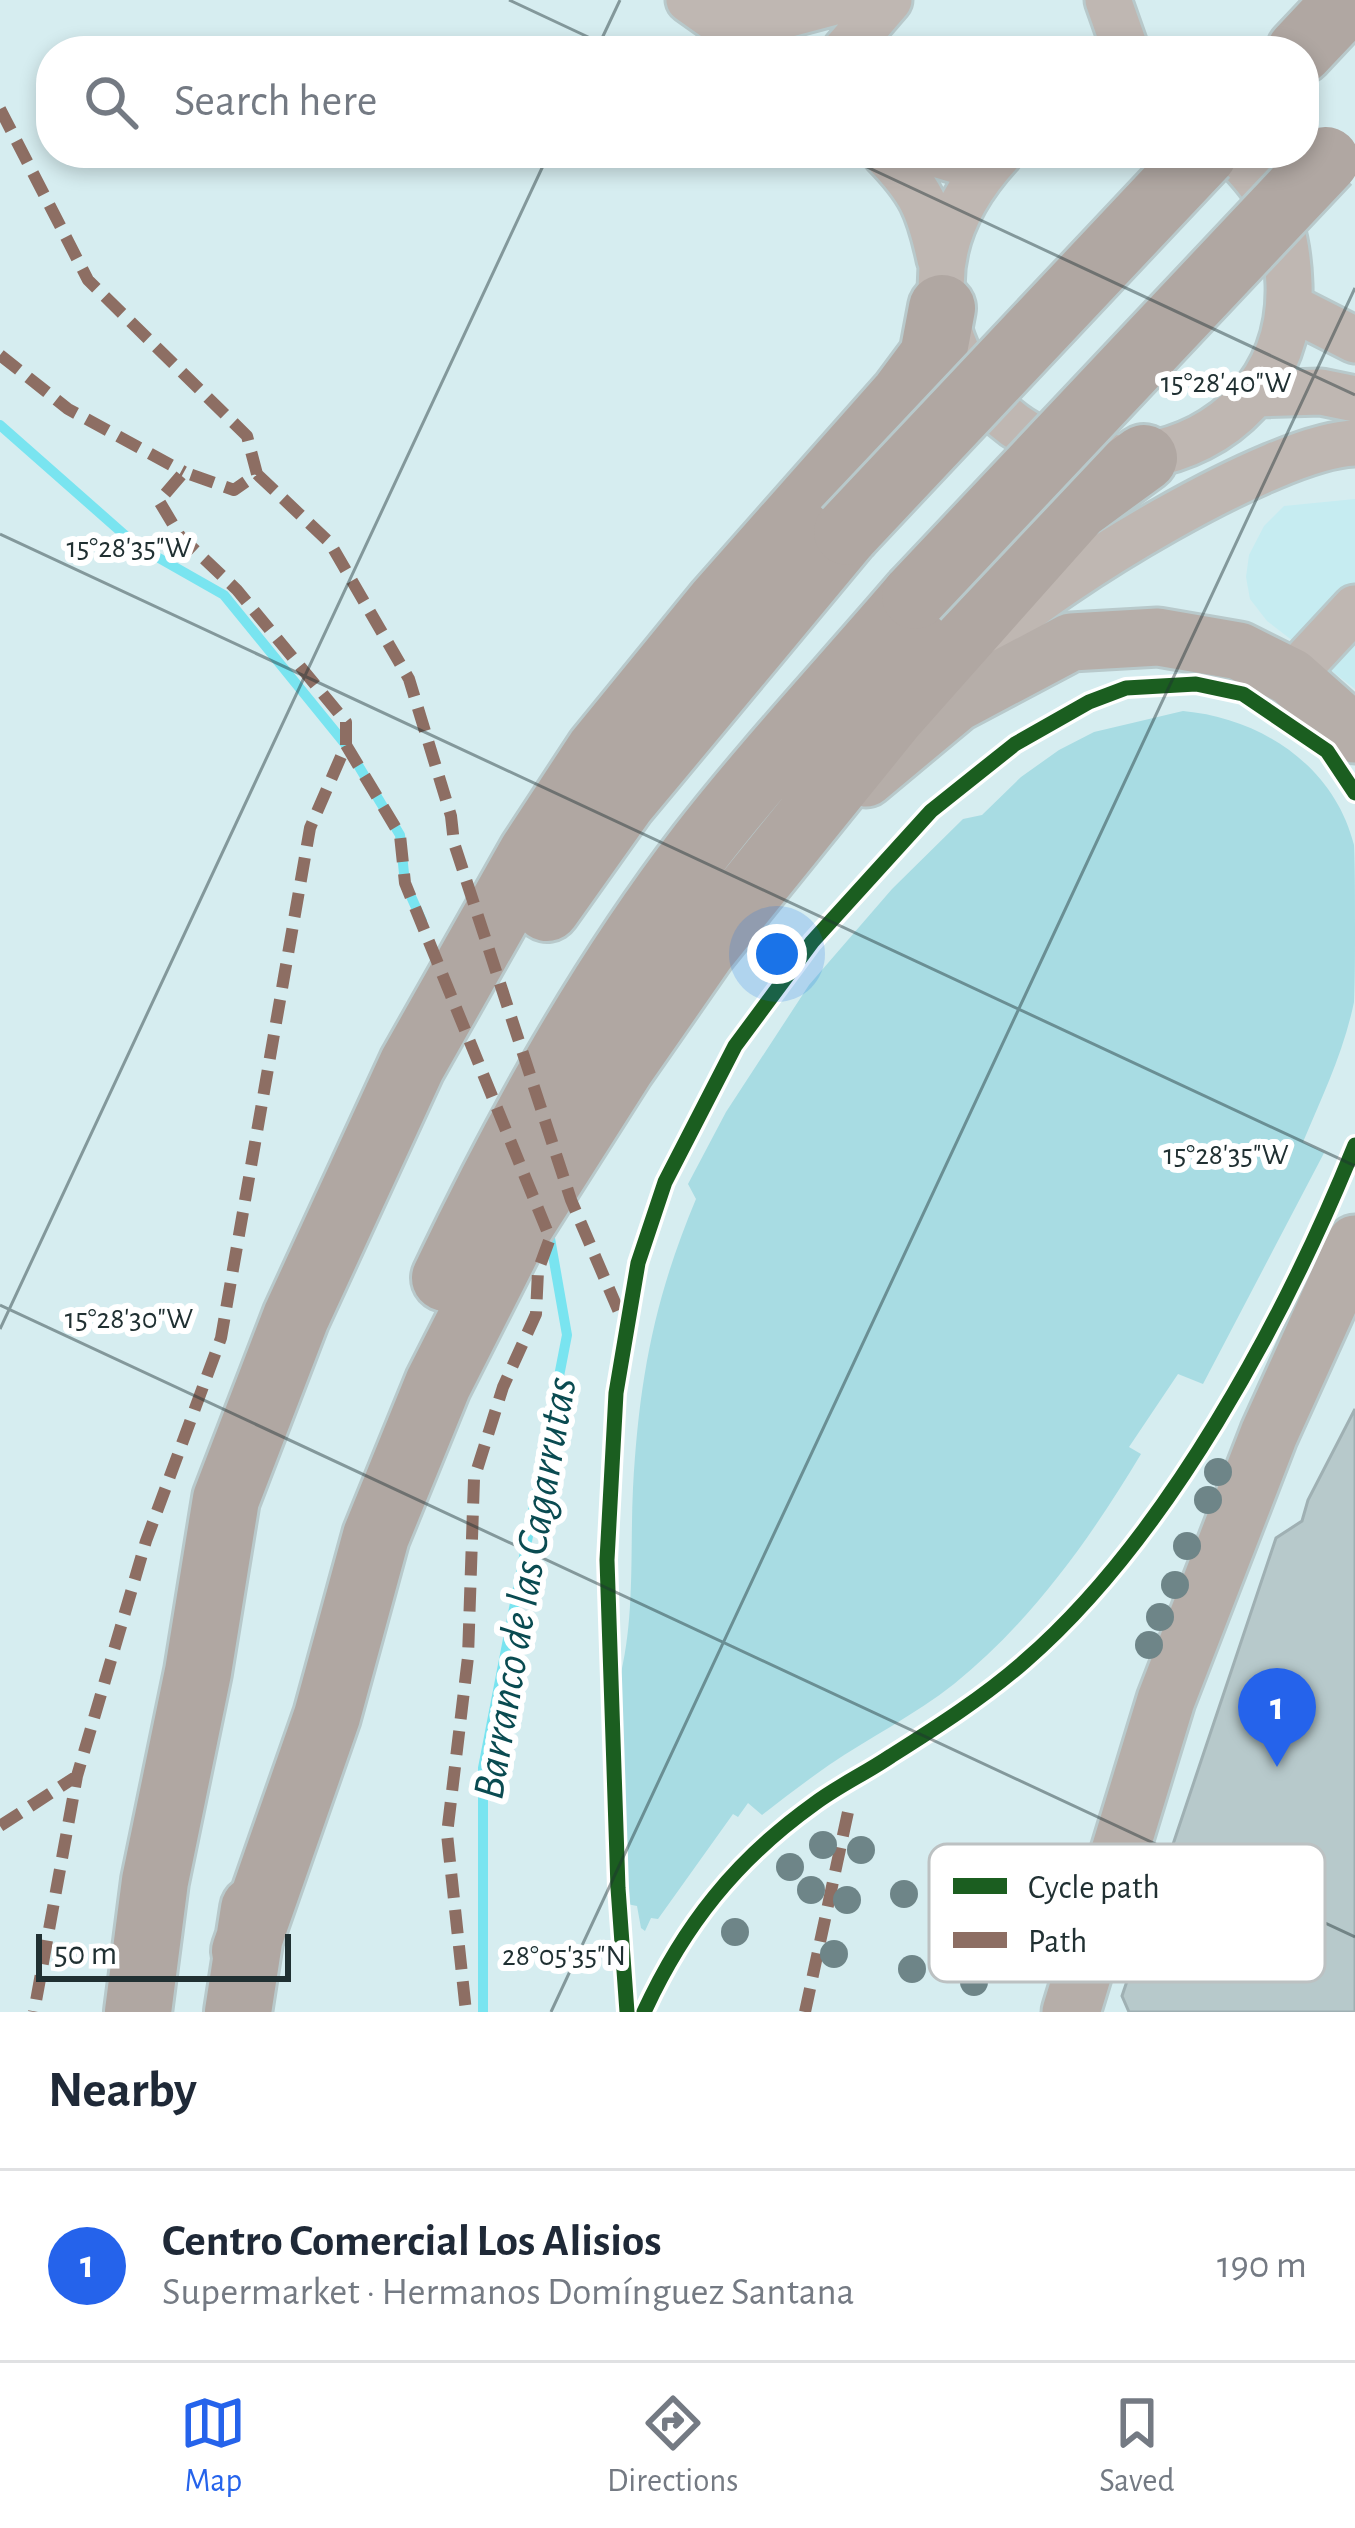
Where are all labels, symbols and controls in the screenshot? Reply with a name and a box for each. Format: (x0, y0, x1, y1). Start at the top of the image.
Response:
search box (36, 36, 1319, 168)
icon: search (78, 69, 144, 135)
text: Search here (174, 79, 377, 124)
text: 15°28'40"W (1161, 368, 1291, 398)
text: 15°28'35"W (66, 533, 192, 563)
your location (747, 924, 807, 984)
text: 15°28'35"W (1163, 1140, 1289, 1170)
text: 15°28'30"W (65, 1304, 193, 1334)
water label: Barranco de las Cagarrutas (466, 1374, 585, 1803)
pin: 1 (1238, 1668, 1316, 1767)
legend (929, 1844, 1325, 1982)
text: Cycle path (1028, 1872, 1160, 1905)
text: Path (1028, 1926, 1087, 1959)
scale bar (36, 1928, 291, 1981)
text: 50 m (54, 1938, 117, 1971)
text: 28°05'35"N (502, 1941, 626, 1971)
text: Nearby (48, 2065, 197, 2116)
text: Centro Comercial Los Alisios (162, 2219, 662, 2264)
text: 1 (80, 2246, 94, 2285)
text: 190 m (1217, 2246, 1307, 2285)
text: Supermarket · Hermanos Domínguez Santana (162, 2273, 855, 2312)
tab: Map (180, 2390, 246, 2502)
tab: Directions (607, 2390, 738, 2502)
tab: Saved (1099, 2390, 1175, 2502)

